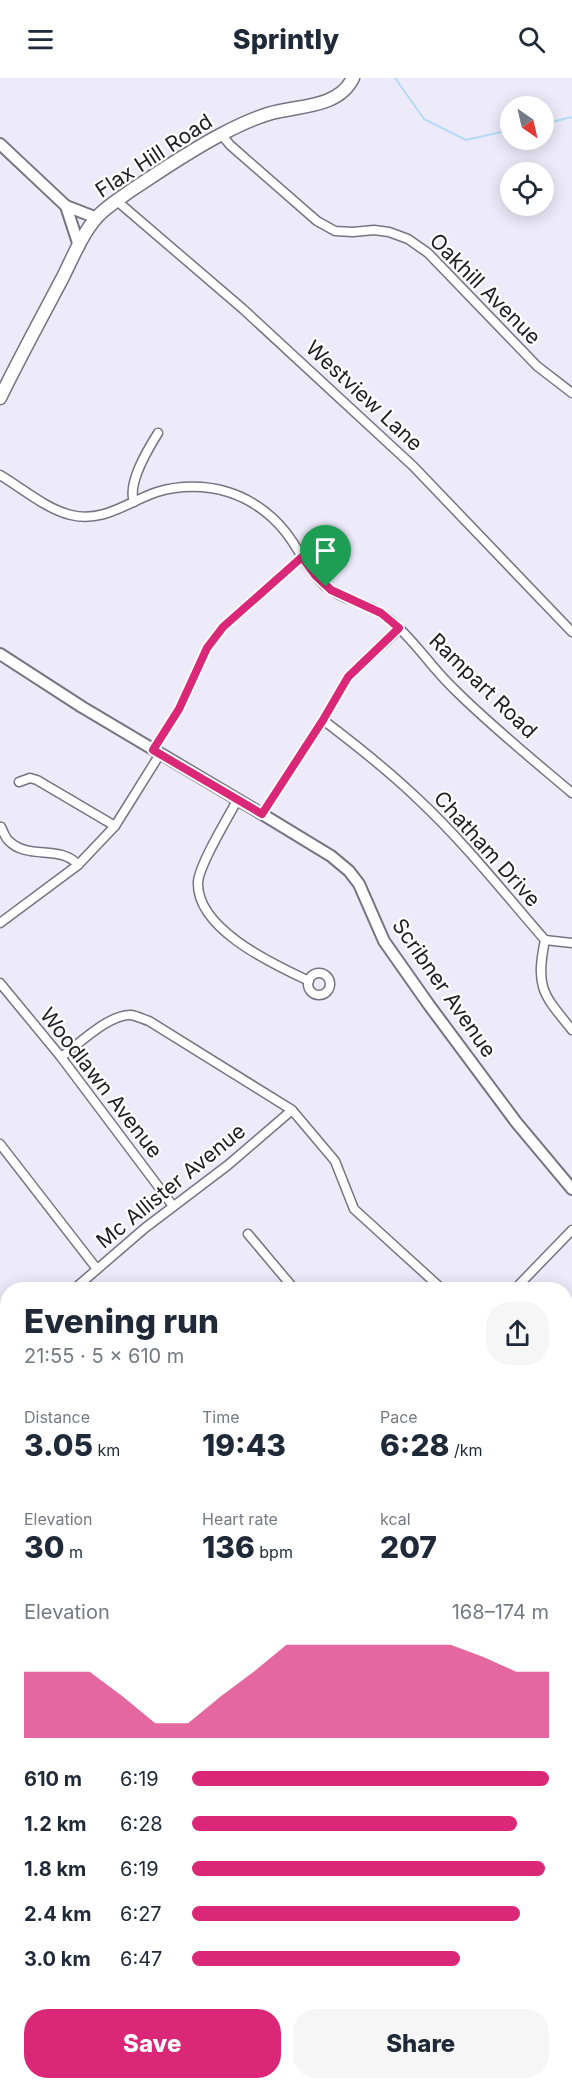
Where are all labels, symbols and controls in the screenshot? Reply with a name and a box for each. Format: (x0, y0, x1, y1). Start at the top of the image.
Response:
icon: menu (24, 23, 57, 56)
text: Sprintly (233, 23, 339, 56)
icon: search (515, 23, 548, 56)
north arrow (500, 96, 554, 150)
map controls (500, 96, 554, 216)
street label: Flax Hill Road (91, 109, 217, 203)
button: locate (500, 162, 554, 216)
street label: Oakhill Avenue (425, 228, 546, 349)
street label: Westview Lane (301, 335, 428, 456)
pin (300, 525, 351, 587)
icon: arrive (309, 534, 342, 567)
street label: Rampart Road (424, 628, 542, 743)
street label: Chatham Drive (429, 786, 546, 912)
street label: Scribner Avenue (387, 913, 502, 1062)
street label: Woodlawn Avenue (35, 1003, 168, 1163)
street label: Mc Allister Avenue (91, 1118, 250, 1253)
text: Evening run (24, 1301, 219, 1341)
button: share (486, 1302, 549, 1365)
text: 21:55 · 5 × 610 m (24, 1344, 184, 1368)
text: Distance (24, 1407, 90, 1427)
text: Time (202, 1407, 240, 1427)
text: Pace (380, 1407, 418, 1427)
text: 3.05 (24, 1427, 93, 1463)
text: 19:43 (202, 1427, 286, 1463)
text: 6:28 (380, 1427, 449, 1463)
text: km (93, 1440, 120, 1460)
text: /km (449, 1440, 483, 1460)
text: Elevation (24, 1509, 93, 1529)
text: Heart rate (202, 1509, 278, 1529)
text: kcal (380, 1509, 411, 1529)
text: 30 (24, 1529, 64, 1565)
text: 136 (202, 1529, 255, 1565)
text: 207 (380, 1529, 437, 1565)
text: m (64, 1542, 83, 1562)
text: bpm (255, 1542, 293, 1562)
text: Elevation (24, 1600, 110, 1624)
text: 168–174 m (452, 1600, 549, 1624)
text: 610 m (24, 1767, 82, 1791)
text: 6:19 (120, 1767, 159, 1791)
text: 1.2 km (24, 1812, 87, 1836)
text: 6:28 (120, 1812, 163, 1836)
text: 1.8 km (24, 1857, 86, 1881)
text: 6:19 (120, 1857, 159, 1881)
text: 2.4 km (24, 1902, 91, 1926)
text: 6:27 (120, 1902, 162, 1926)
text: 3.0 km (24, 1947, 91, 1971)
text: 6:47 (120, 1947, 162, 1971)
button: Save (24, 2009, 281, 2078)
button: Share (293, 2009, 549, 2078)

